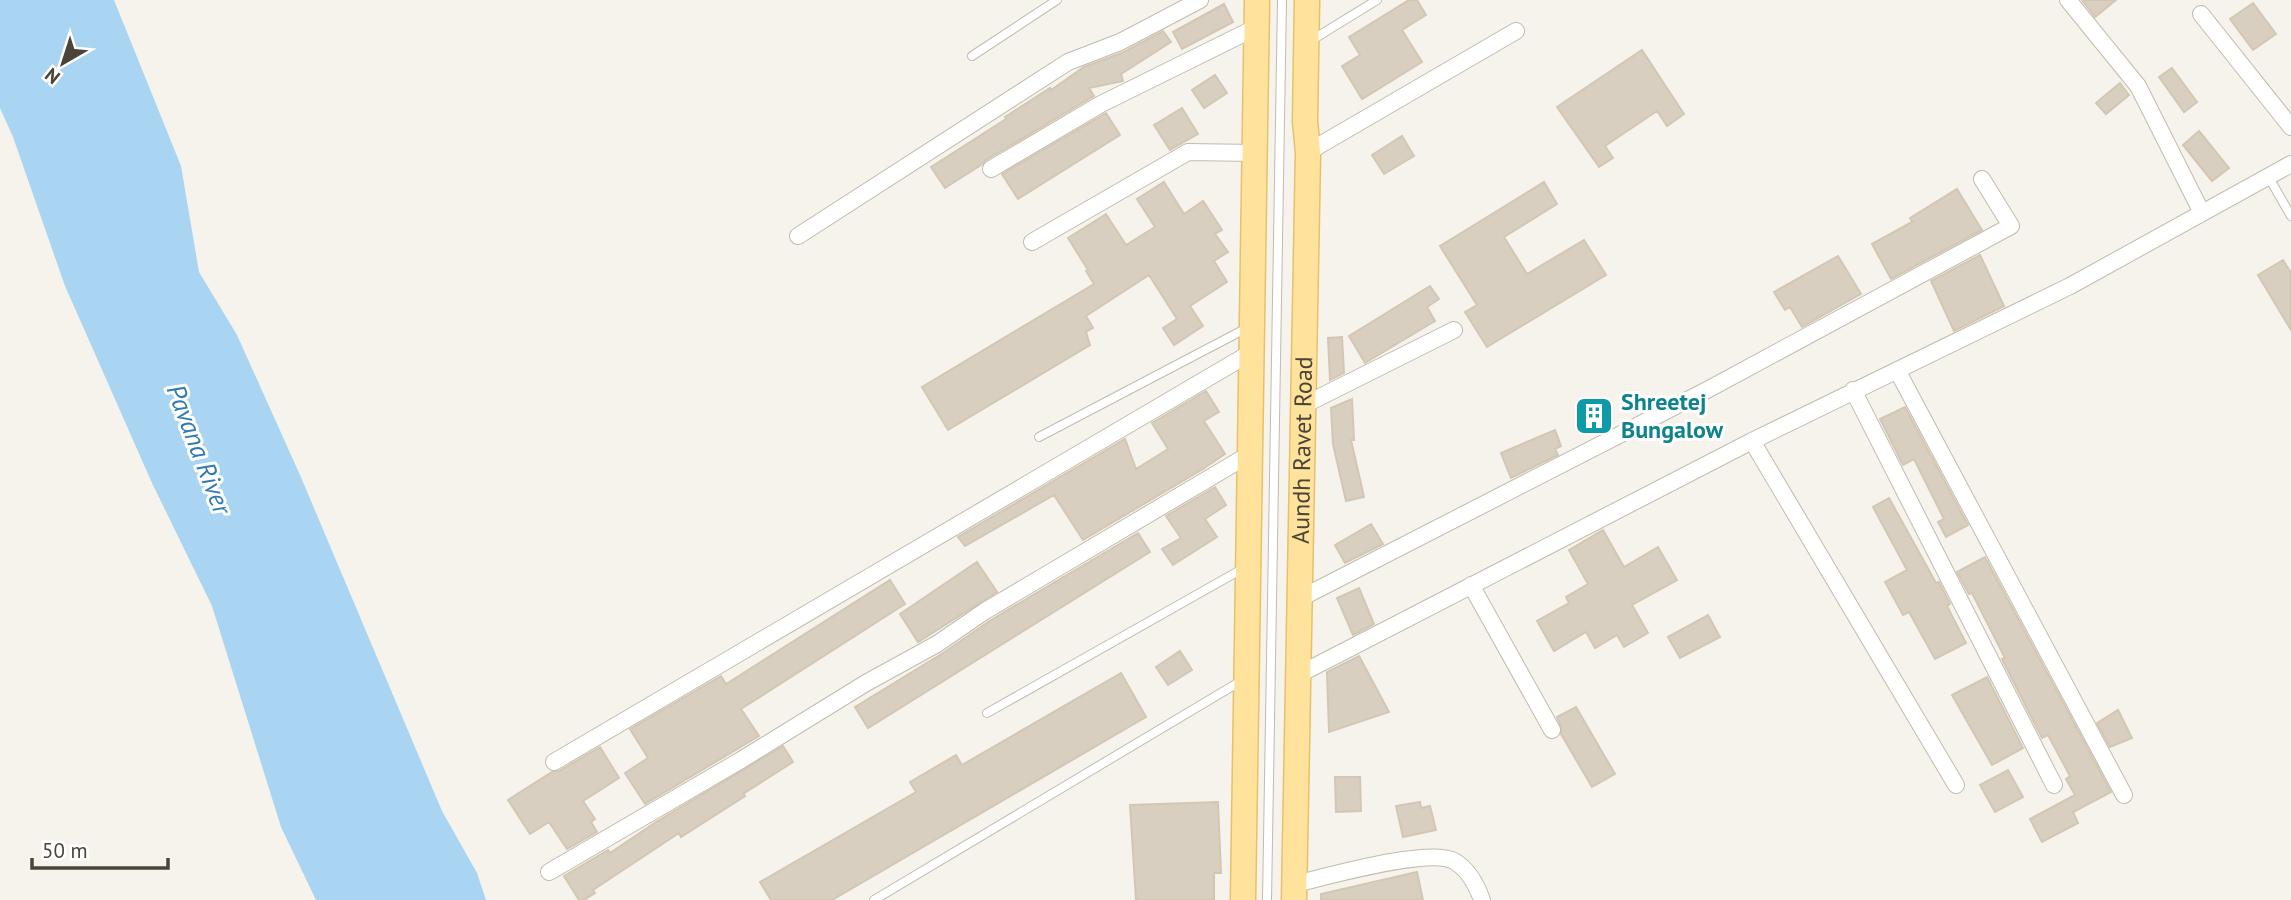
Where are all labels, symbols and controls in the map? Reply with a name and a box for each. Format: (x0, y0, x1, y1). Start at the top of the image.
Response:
north arrow (28, 28, 98, 98)
text: N (40, 63, 65, 89)
street label: Aundh Ravet Road (1285, 356, 1319, 544)
water label: Pavana River (160, 379, 240, 520)
place label: Shreetej Bungalow (1621, 386, 1724, 445)
building icon: Shreetej Bungalow (1573, 395, 1615, 437)
scale bar (32, 827, 168, 871)
text: 50 m (42, 837, 88, 864)

